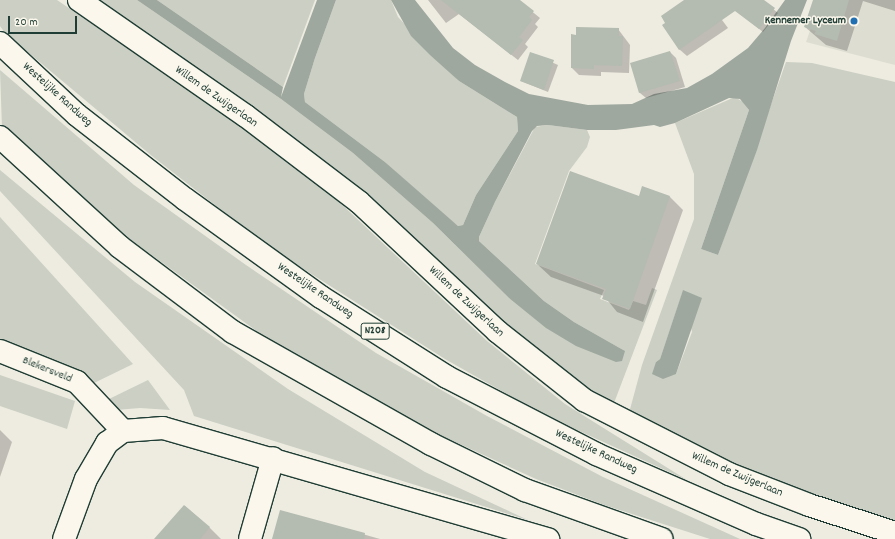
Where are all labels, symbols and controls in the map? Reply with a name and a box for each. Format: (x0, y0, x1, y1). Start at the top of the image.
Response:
scale bar (10, 8, 79, 34)
text: 20 m (15, 14, 38, 31)
place label: Kennemer Lyceum (765, 14, 846, 28)
marker: Kennemer Lyceum (849, 16, 859, 26)
street label: Westelijke Randweg (19, 60, 95, 130)
street label: Willem de Zwijgerlaan (172, 63, 260, 131)
street label: Westelijke Randweg (274, 260, 356, 322)
street label: Willem de Zwijgerlaan (425, 263, 507, 341)
road number: N208 (360, 322, 390, 340)
street label: Blekersveld (20, 354, 74, 386)
street label: Westelijke Randweg (553, 427, 639, 477)
street label: Willem de Zwijgerlaan (689, 449, 785, 501)

